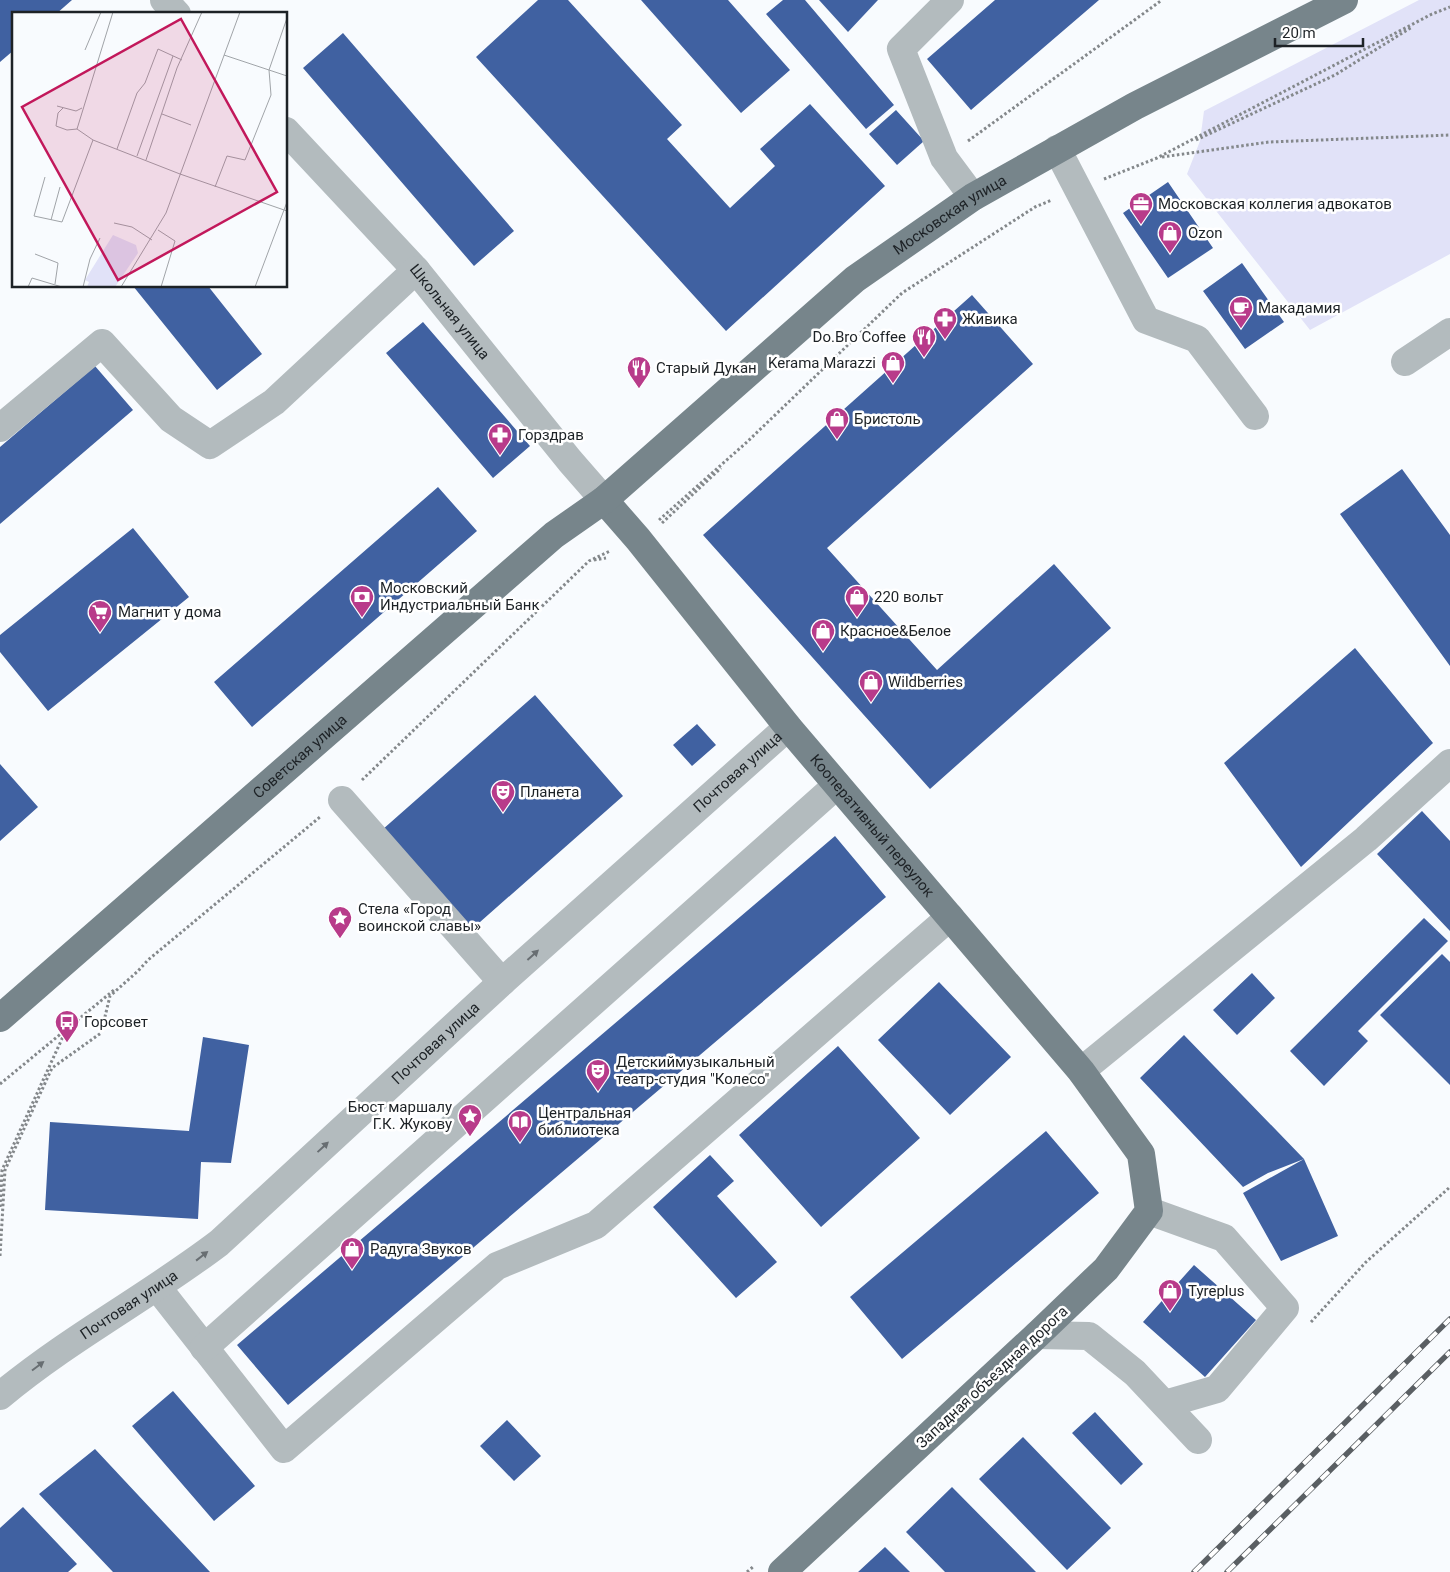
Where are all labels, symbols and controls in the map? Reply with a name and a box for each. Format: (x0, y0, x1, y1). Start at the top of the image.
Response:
inset map (12, 12, 288, 288)
scale bar (1275, 15, 1362, 47)
text: 20 m (1282, 24, 1316, 42)
street label: Московская улица (890, 171, 1010, 259)
office icon: Московская коллегия адвокатов (1128, 191, 1154, 225)
place label: Московская коллегия адвокатов (1158, 195, 1392, 213)
shop icon: Ozon (1157, 220, 1183, 254)
place label: Ozon (1188, 224, 1222, 242)
street label: Школьная улица (406, 260, 494, 363)
cafe icon: Макадамия (1228, 295, 1254, 329)
place label: Макадамия (1258, 299, 1341, 317)
pharmacy icon: Живика (932, 306, 958, 340)
place label: Живика (962, 310, 1018, 328)
restaurant icon: Do.Bro Coffee (911, 324, 937, 358)
place label: Do.Bro Coffee (813, 328, 906, 346)
shop icon: Kerama Marazzi (880, 350, 906, 384)
place label: Kerama Marazzi (768, 354, 876, 372)
restaurant icon: Старый Дукан (626, 355, 652, 389)
place label: Старый Дукан (656, 359, 757, 377)
shop icon: Бристоль (824, 406, 850, 440)
place label: Бристоль (854, 410, 921, 428)
pharmacy icon: Горздрав (487, 422, 513, 456)
place label: Горздрав (518, 426, 584, 444)
place label: Московский Индустриальный Банк (380, 579, 540, 614)
bank icon: Московский Индустриальный Банк (349, 584, 375, 618)
shop icon: 220 вольт (844, 584, 870, 618)
place label: 220 вольт (874, 588, 944, 606)
supermarket icon: Магнит у дома (87, 599, 113, 633)
place label: Магнит у дома (118, 603, 222, 621)
shop icon: Красное&Белое (810, 618, 836, 652)
place label: Красное&Белое (840, 622, 951, 640)
shop icon: Wildberries (858, 669, 884, 703)
place label: Wildberries (888, 673, 963, 691)
street label: Советская улица (249, 711, 351, 802)
street label: Почтовая улица (690, 728, 786, 816)
street label: Кооперативный переулок (806, 751, 938, 901)
theatre icon: Планета (490, 779, 516, 813)
place label: Планета (520, 783, 579, 801)
place label: Стела «Город воинской славы» (358, 900, 481, 935)
place icon: Стела «Город воинской славы» (327, 905, 353, 939)
one-way arrow (526, 949, 539, 960)
street label: Почтовая улица (388, 998, 483, 1088)
bus stop icon: Горсовет (54, 1009, 80, 1043)
place label: Горсовет (84, 1013, 148, 1031)
place label: Детскиймузыкальный театр-студия "Колесо" (616, 1053, 775, 1088)
theatre icon: Детскиймузыкальный театр-студия "Колесо" (585, 1058, 611, 1092)
place label: Бюст маршалу Г.К. Жукову (348, 1098, 452, 1133)
place icon: Бюст маршалу Г.К. Жукову (457, 1103, 483, 1137)
place label: Центральная библиотека (538, 1104, 631, 1139)
library icon: Центральная библиотека (507, 1109, 533, 1143)
one-way arrow (316, 1141, 328, 1153)
shop icon: Радуга Звуков (339, 1236, 365, 1270)
place label: Радуга Звуков (370, 1240, 471, 1258)
one-way arrow (195, 1251, 209, 1261)
street label: Почтовая улица (77, 1266, 181, 1343)
shop icon: Tyreplus (1157, 1278, 1183, 1312)
place label: Tyreplus (1188, 1282, 1245, 1300)
street label: Западная объездная дорога (913, 1302, 1071, 1452)
one-way arrow (31, 1361, 45, 1371)

